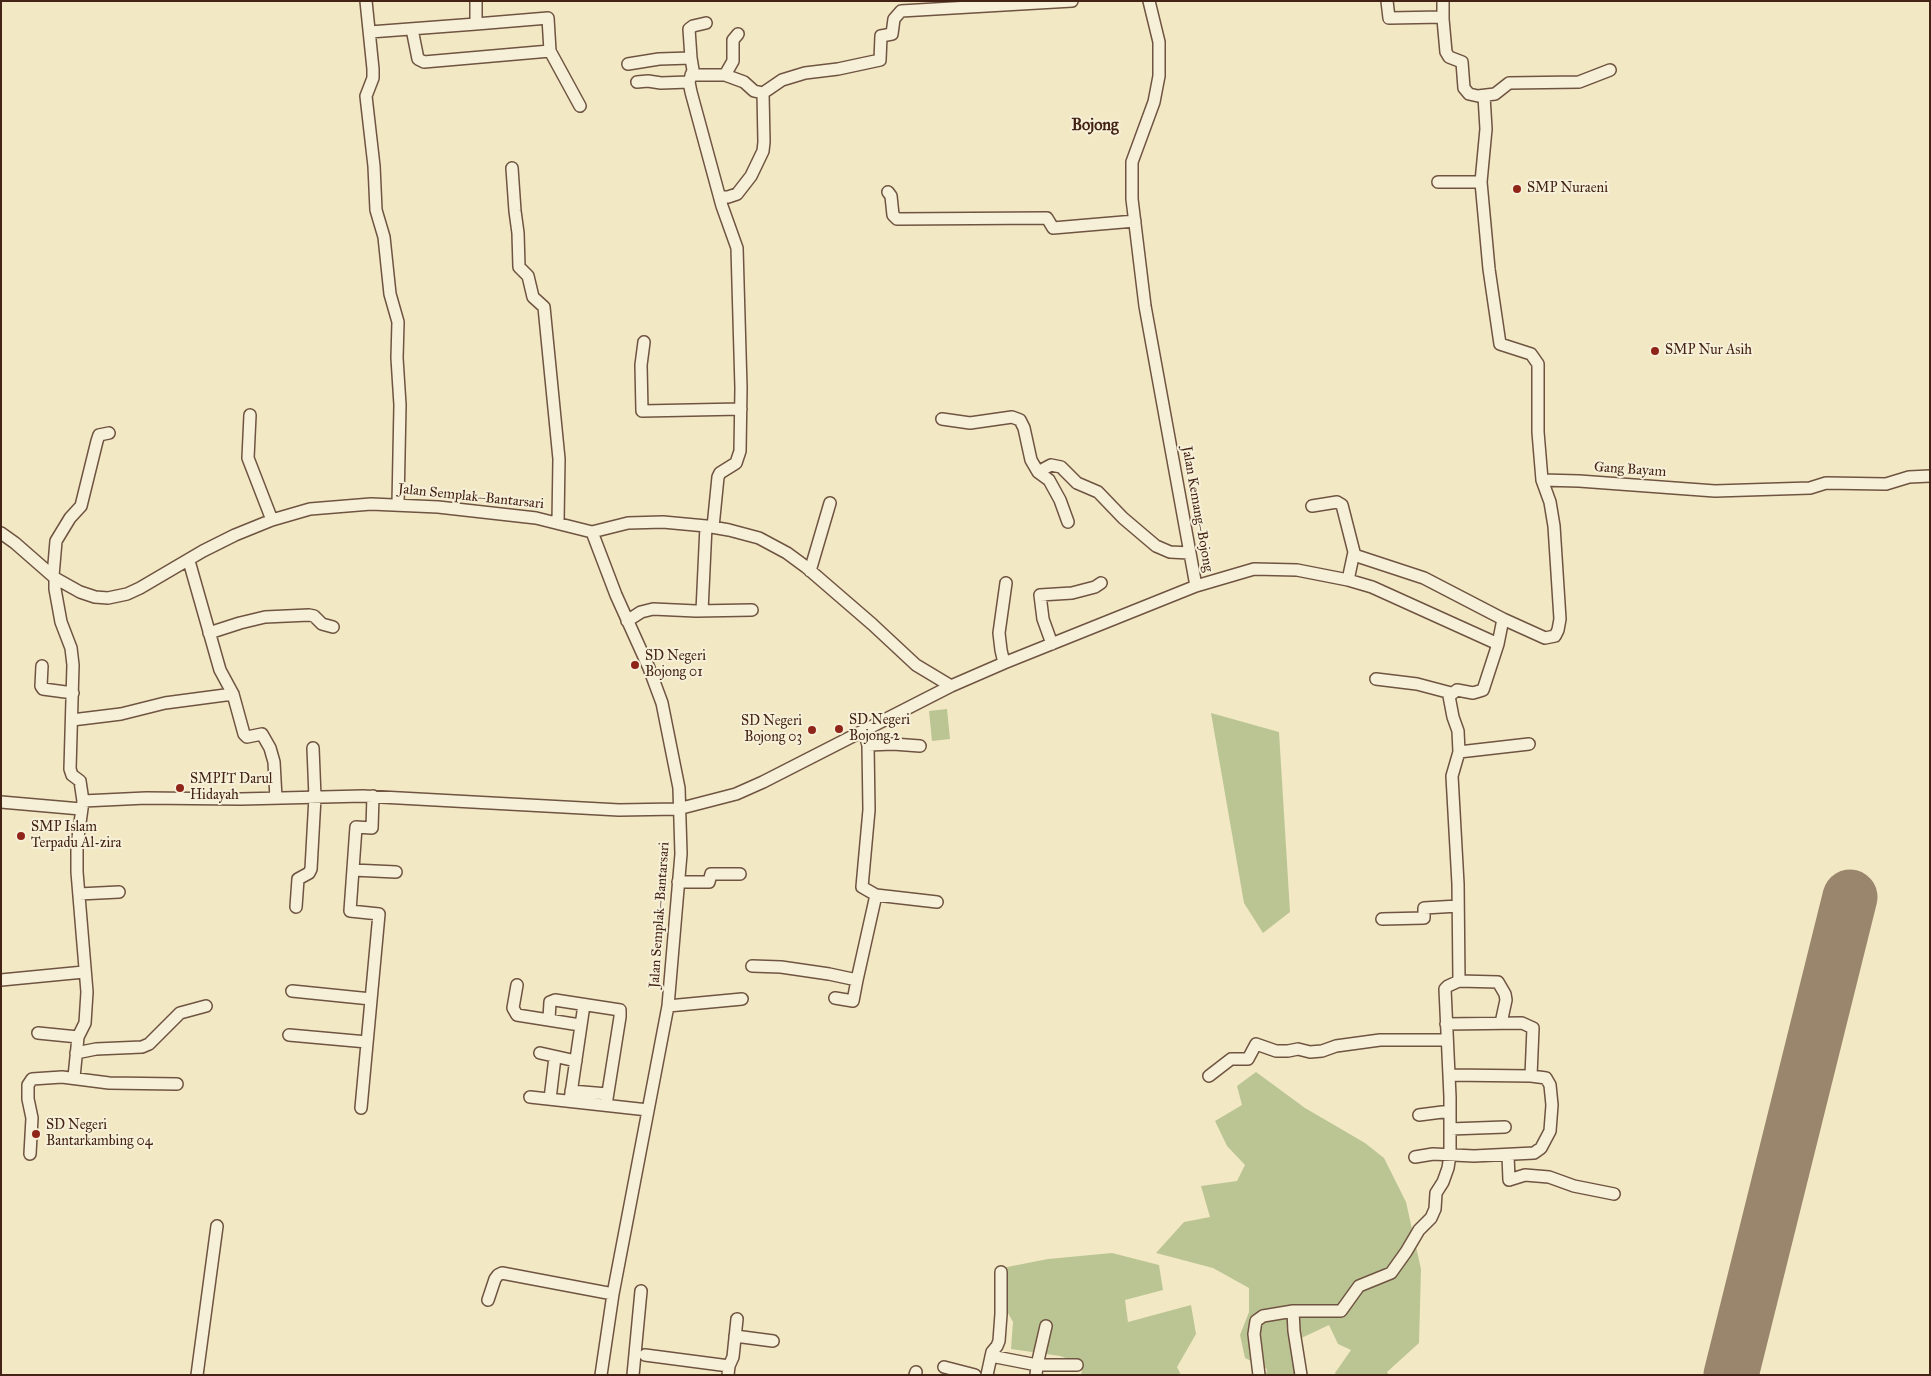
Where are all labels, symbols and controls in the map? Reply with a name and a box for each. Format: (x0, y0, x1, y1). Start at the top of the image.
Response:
district label: Bojong (1072, 116, 1118, 136)
place label: SMP Nuraeni (1527, 181, 1608, 197)
marker: SMP Nuraeni (1511, 183, 1523, 195)
place label: SMP Nur Asih (1665, 343, 1752, 359)
marker: SMP Nur Asih (1649, 345, 1661, 357)
street label: Jalan Kemang–Bojong (1178, 445, 1216, 573)
street label: Gang Bayam (1593, 459, 1667, 481)
street label: Jalan Semplak–Bantarsari (397, 481, 545, 513)
place label: SD Negeri Bojong 01 (645, 649, 706, 682)
marker: SD Negeri Bojong 01 (629, 659, 641, 671)
place label: SD Negeri Bojong 2 (849, 713, 910, 746)
place label: SD Negeri Bojong 03 (741, 714, 802, 746)
marker: SD Negeri Bojong 2 (833, 723, 845, 735)
marker: SD Negeri Bojong 03 (806, 724, 818, 736)
place label: SMPIT Darul Hidayah (190, 772, 273, 804)
marker: SMPIT Darul Hidayah (174, 782, 186, 794)
place label: SMP Islam Terpadu Al-zira (31, 820, 121, 852)
marker: SMP Islam Terpadu Al-zira (15, 830, 27, 842)
street label: Jalan Semplak–Bantarsari (647, 841, 673, 989)
place label: SD Negeri Bantarkambing 04 (46, 1118, 152, 1150)
marker: SD Negeri Bantarkambing 04 (30, 1128, 42, 1140)

